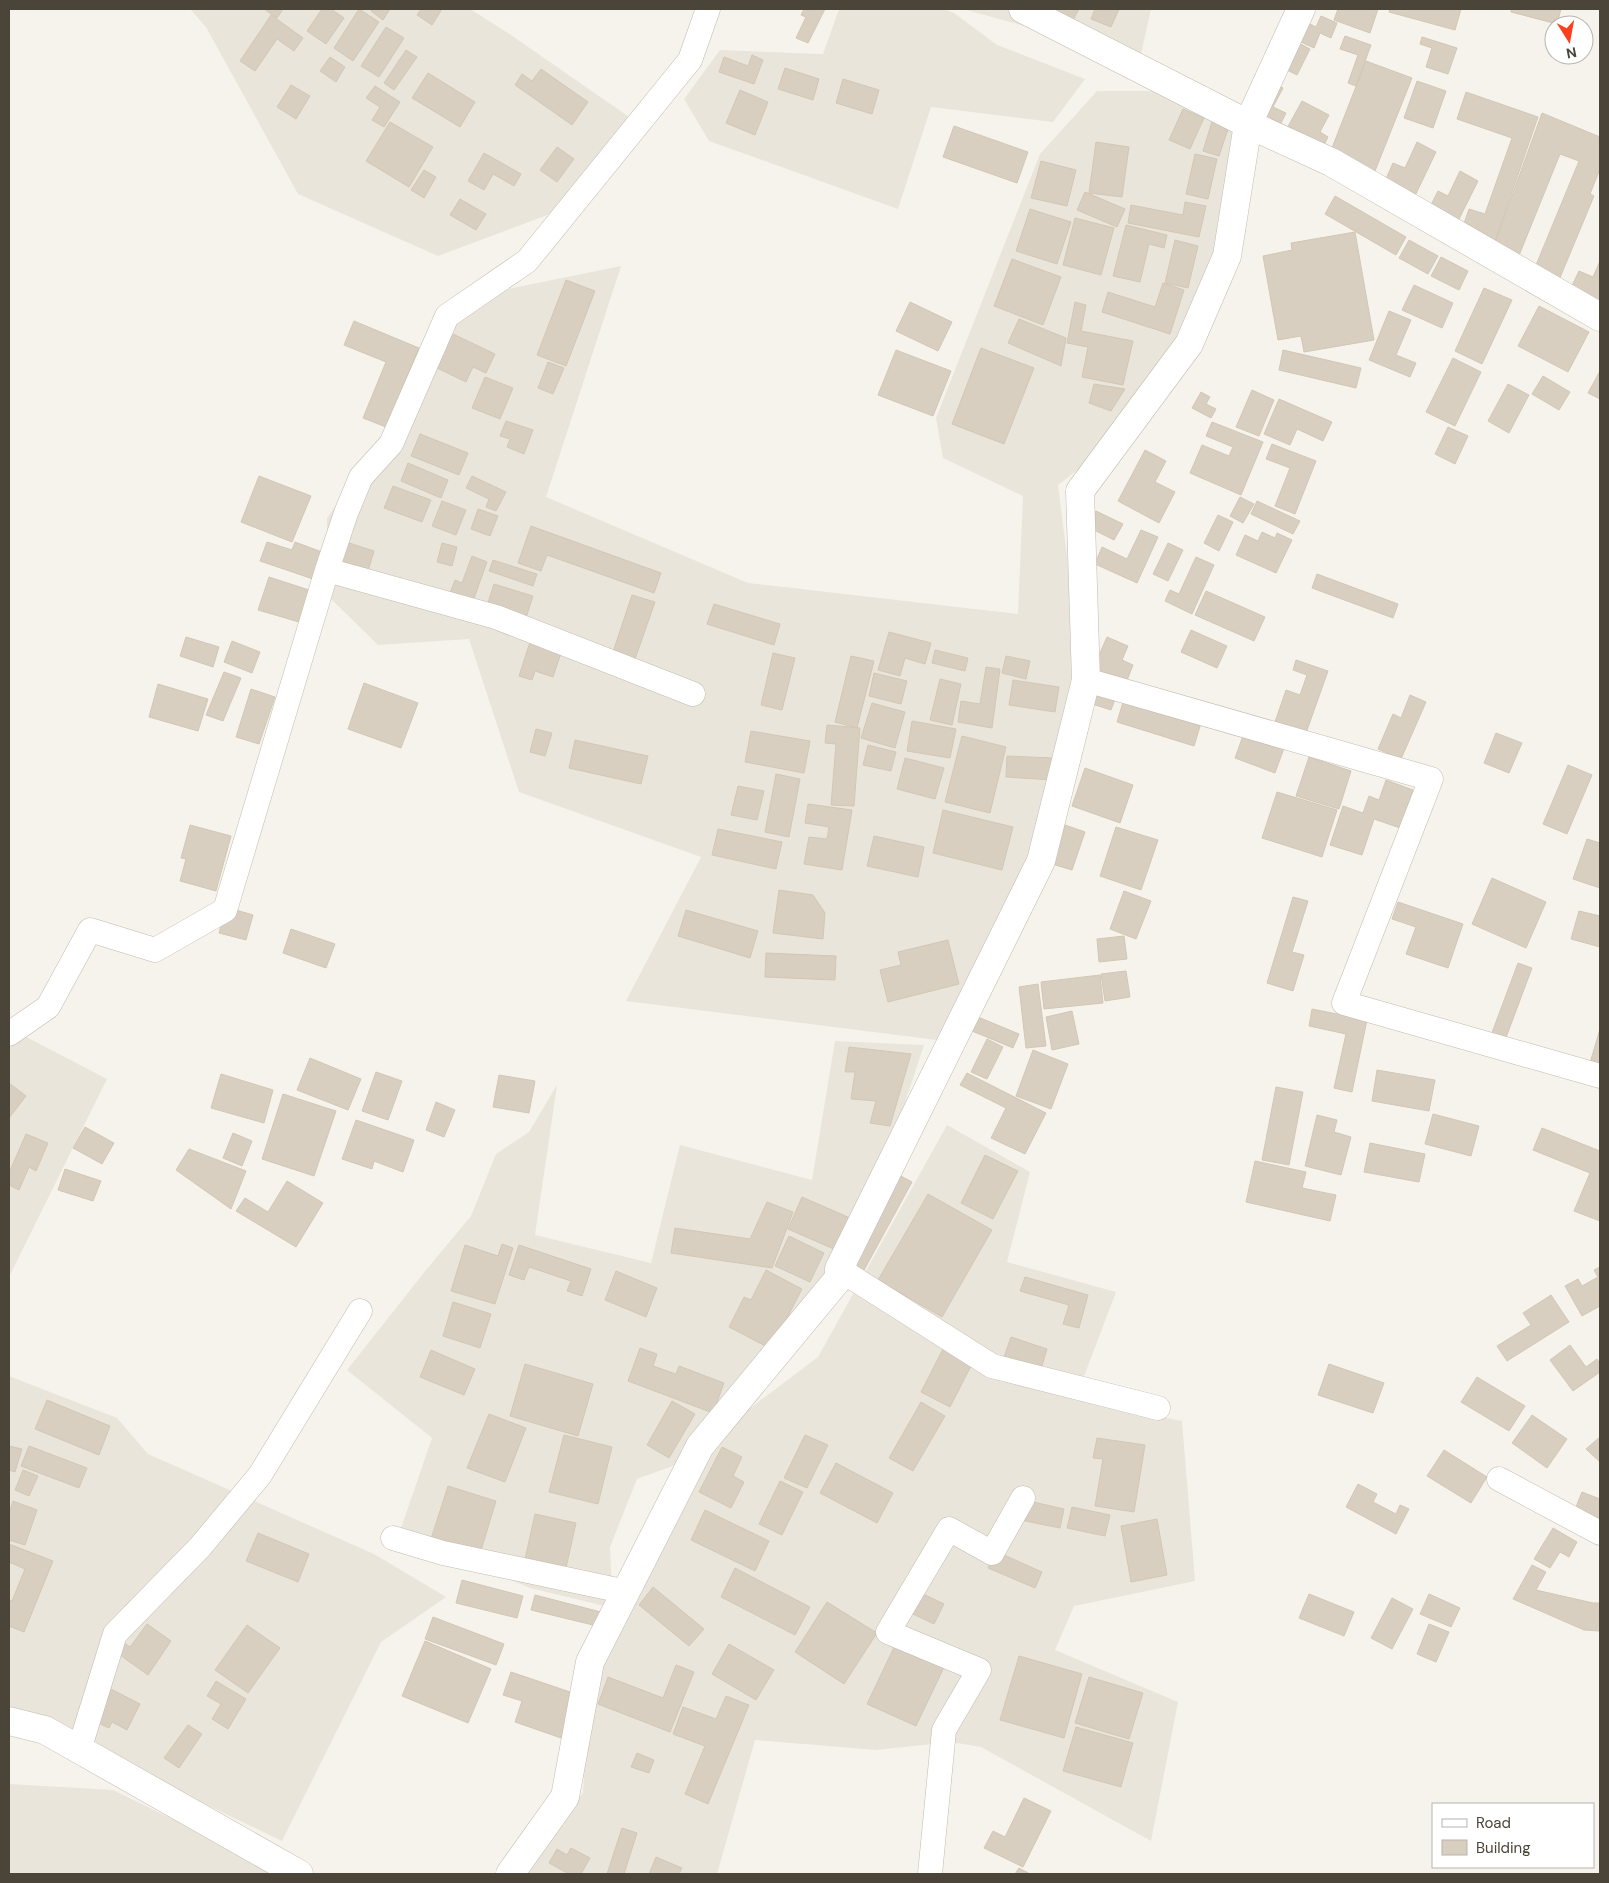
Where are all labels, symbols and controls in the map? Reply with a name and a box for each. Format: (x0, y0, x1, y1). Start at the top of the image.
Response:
north arrow (1544, 15, 1594, 65)
text: N (1565, 43, 1578, 63)
legend (1432, 1803, 1594, 1868)
text: Road (1476, 1813, 1511, 1833)
text: Building (1476, 1838, 1531, 1858)

